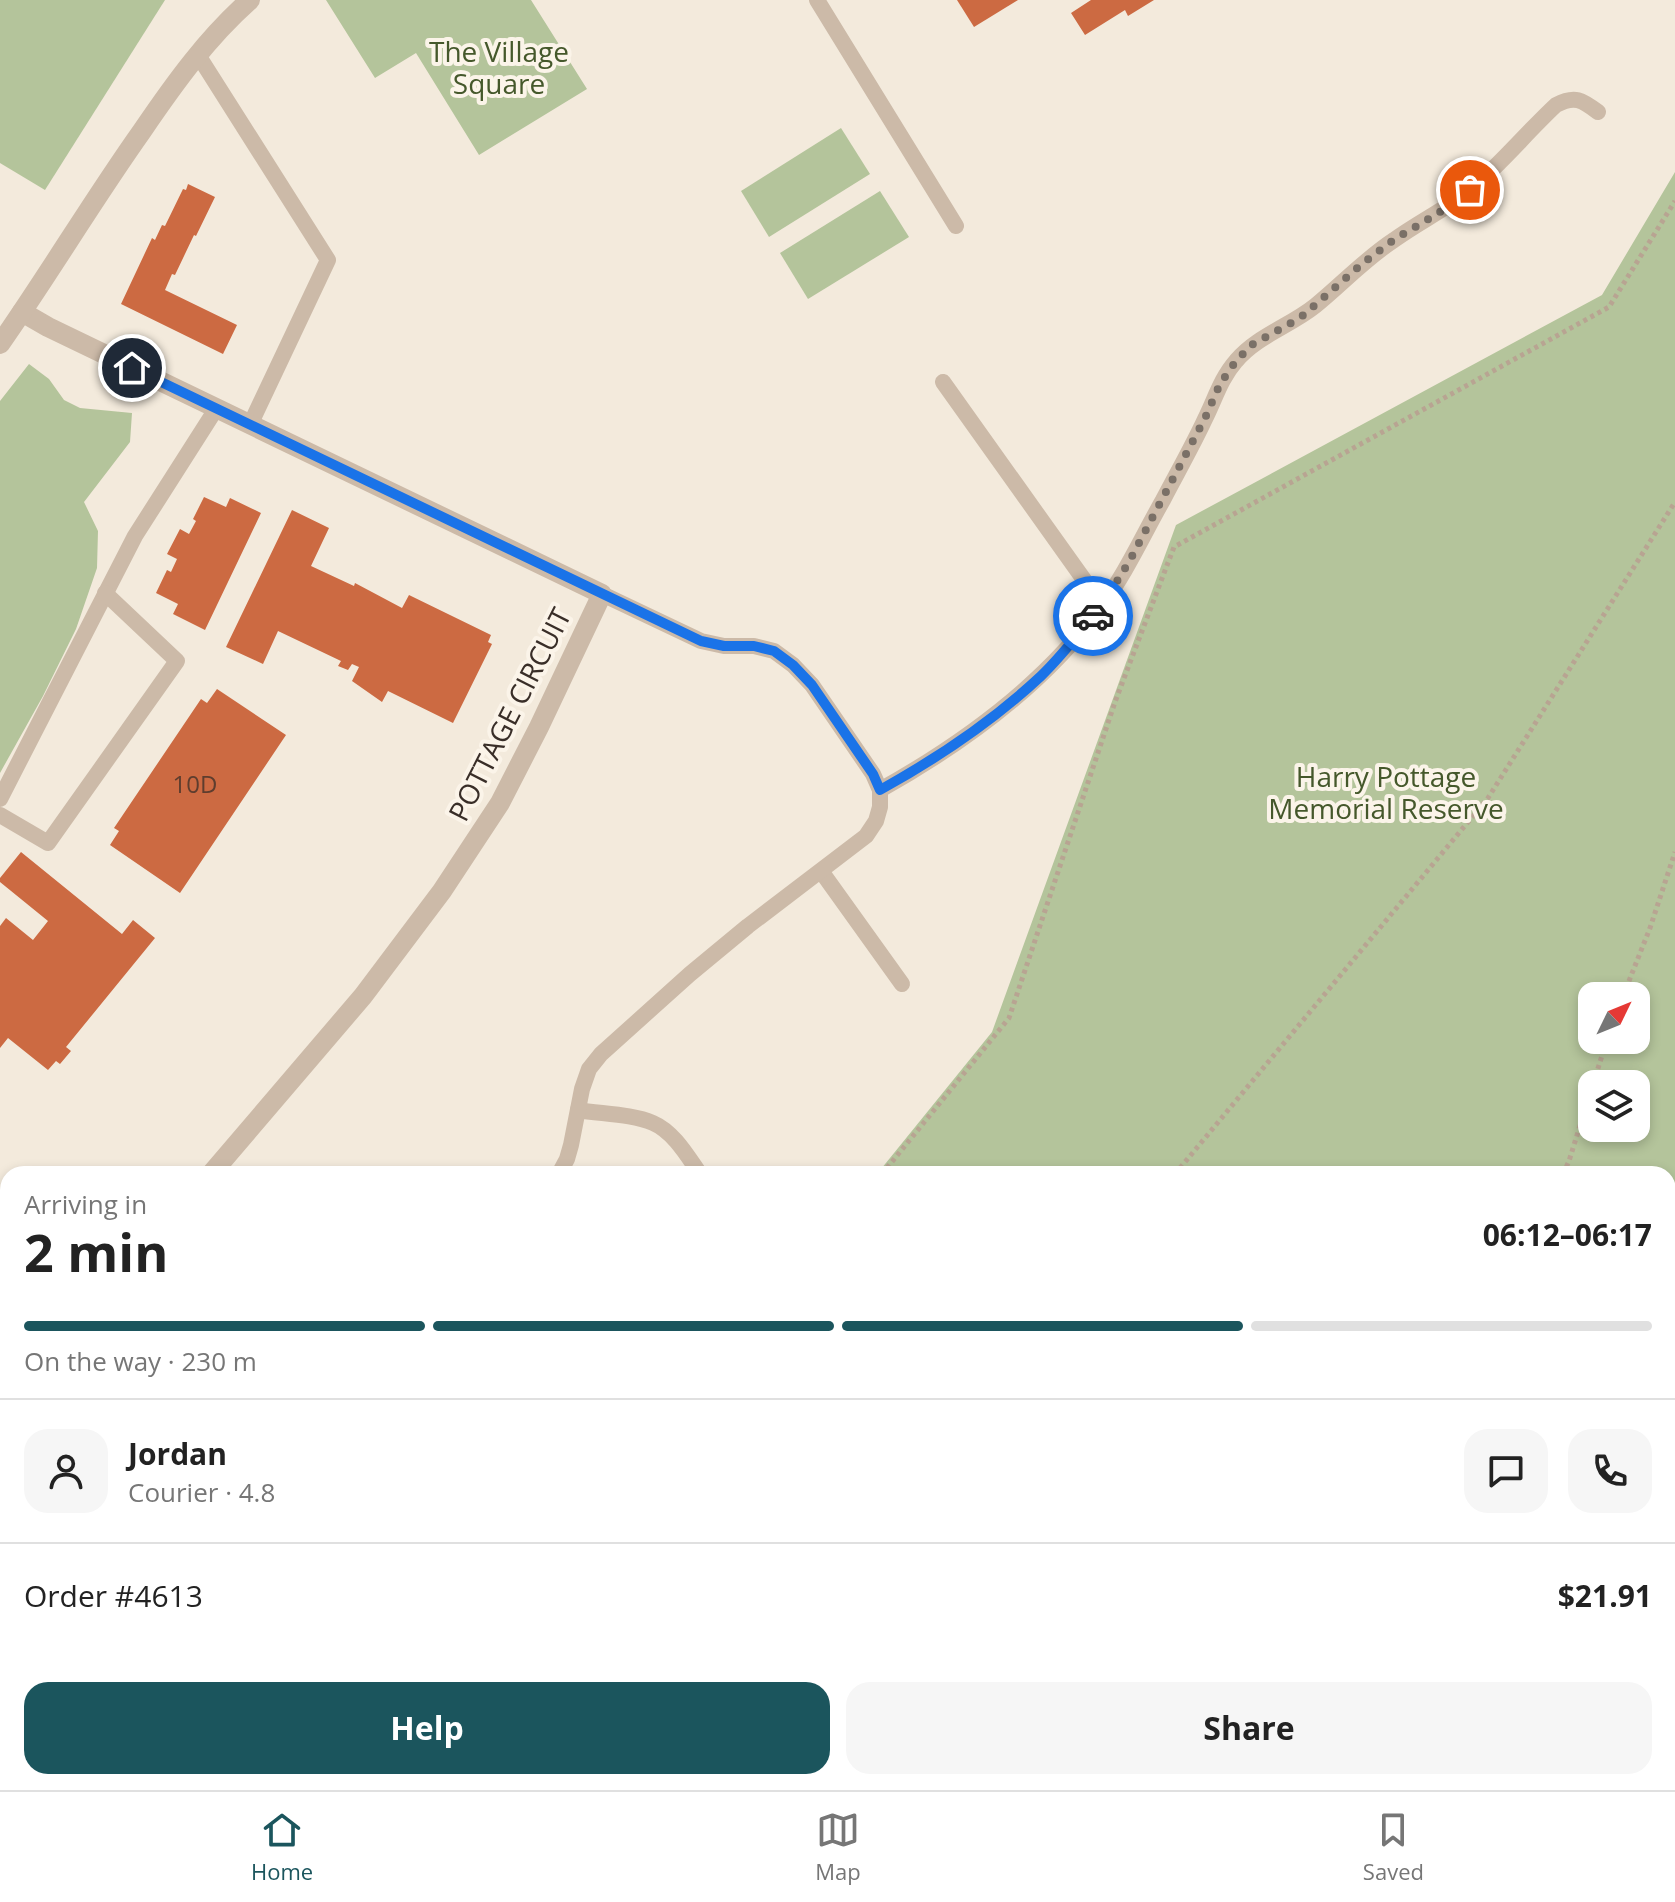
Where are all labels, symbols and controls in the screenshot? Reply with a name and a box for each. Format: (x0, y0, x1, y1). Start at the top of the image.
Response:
park label: The Village Square (429, 32, 569, 102)
pin (1436, 156, 1504, 224)
icon: bag (1448, 168, 1492, 212)
pin (98, 334, 166, 402)
icon: home (110, 346, 154, 390)
courier (1053, 576, 1133, 656)
icon: car (1071, 594, 1115, 638)
street label: POTTAGE CIRCUIT (439, 600, 579, 827)
park label: Harry Pottage Memorial Reserve (1268, 757, 1504, 827)
house number: 10D (173, 767, 217, 800)
north arrow (1578, 982, 1650, 1054)
map controls (1578, 982, 1650, 1142)
button: layers (1578, 1070, 1650, 1142)
text: Arriving in (24, 1186, 147, 1222)
text: 06:12–06:17 (1483, 1214, 1652, 1255)
text: 2 min (24, 1216, 168, 1287)
text: On the way · 230 m (24, 1343, 257, 1379)
button: person (24, 1429, 108, 1513)
button: chat (1464, 1429, 1548, 1513)
button: phone (1568, 1429, 1652, 1513)
text: Jordan (128, 1433, 227, 1474)
text: Courier · 4.8 (128, 1474, 275, 1510)
text: Order #4613 (24, 1575, 203, 1616)
text: $21.91 (1558, 1575, 1652, 1616)
button: Help (24, 1682, 830, 1774)
button: Share (846, 1682, 1652, 1774)
tab: Home (251, 1808, 313, 1886)
tab: Map (815, 1808, 861, 1886)
tab: Saved (1363, 1808, 1424, 1886)

